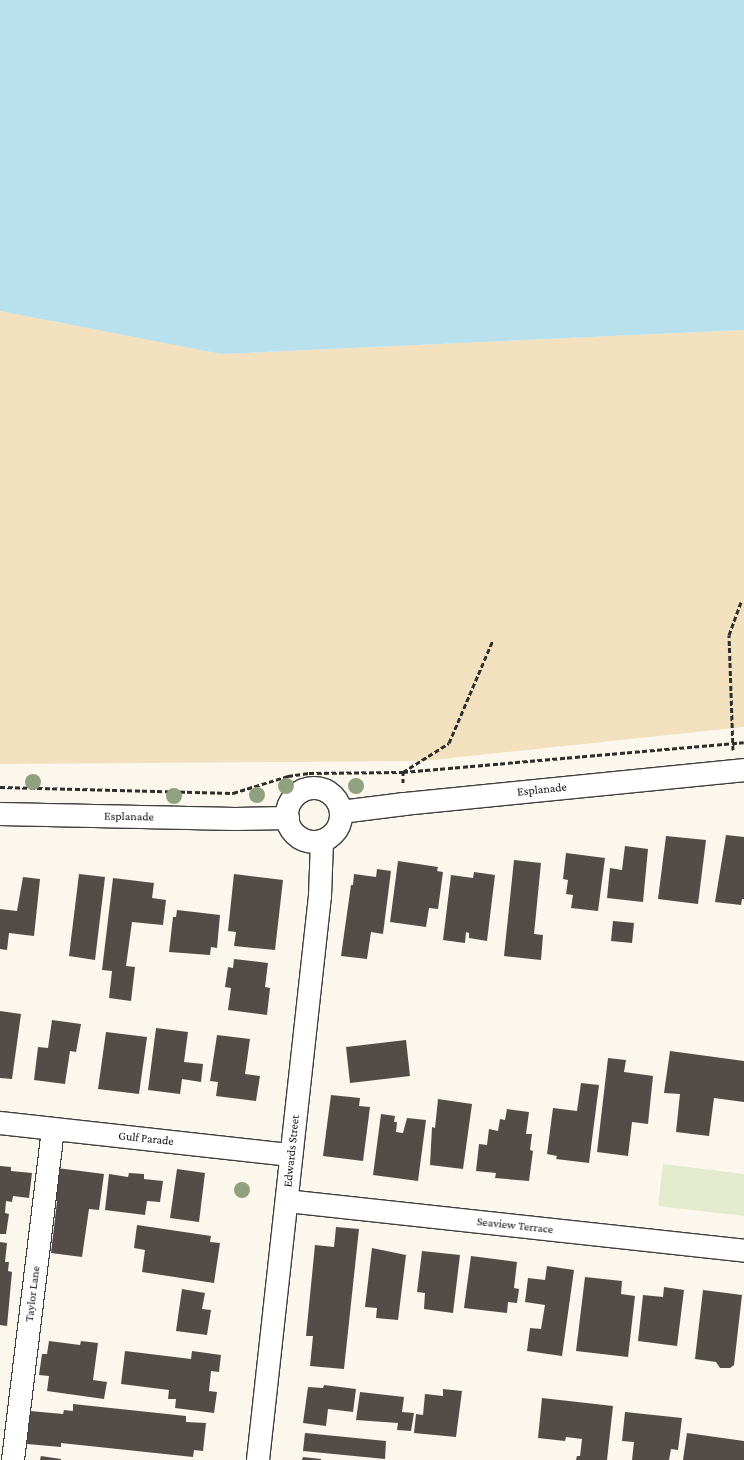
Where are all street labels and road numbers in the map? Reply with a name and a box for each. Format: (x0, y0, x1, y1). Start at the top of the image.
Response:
street label: Esplanade (516, 780, 568, 800)
street label: Esplanade (104, 809, 154, 825)
street label: Edwards Street (281, 1114, 303, 1188)
street label: Gulf Parade (118, 1129, 174, 1149)
street label: Seaview Terrace (476, 1215, 554, 1237)
street label: Taylor Lane (22, 1265, 44, 1323)

